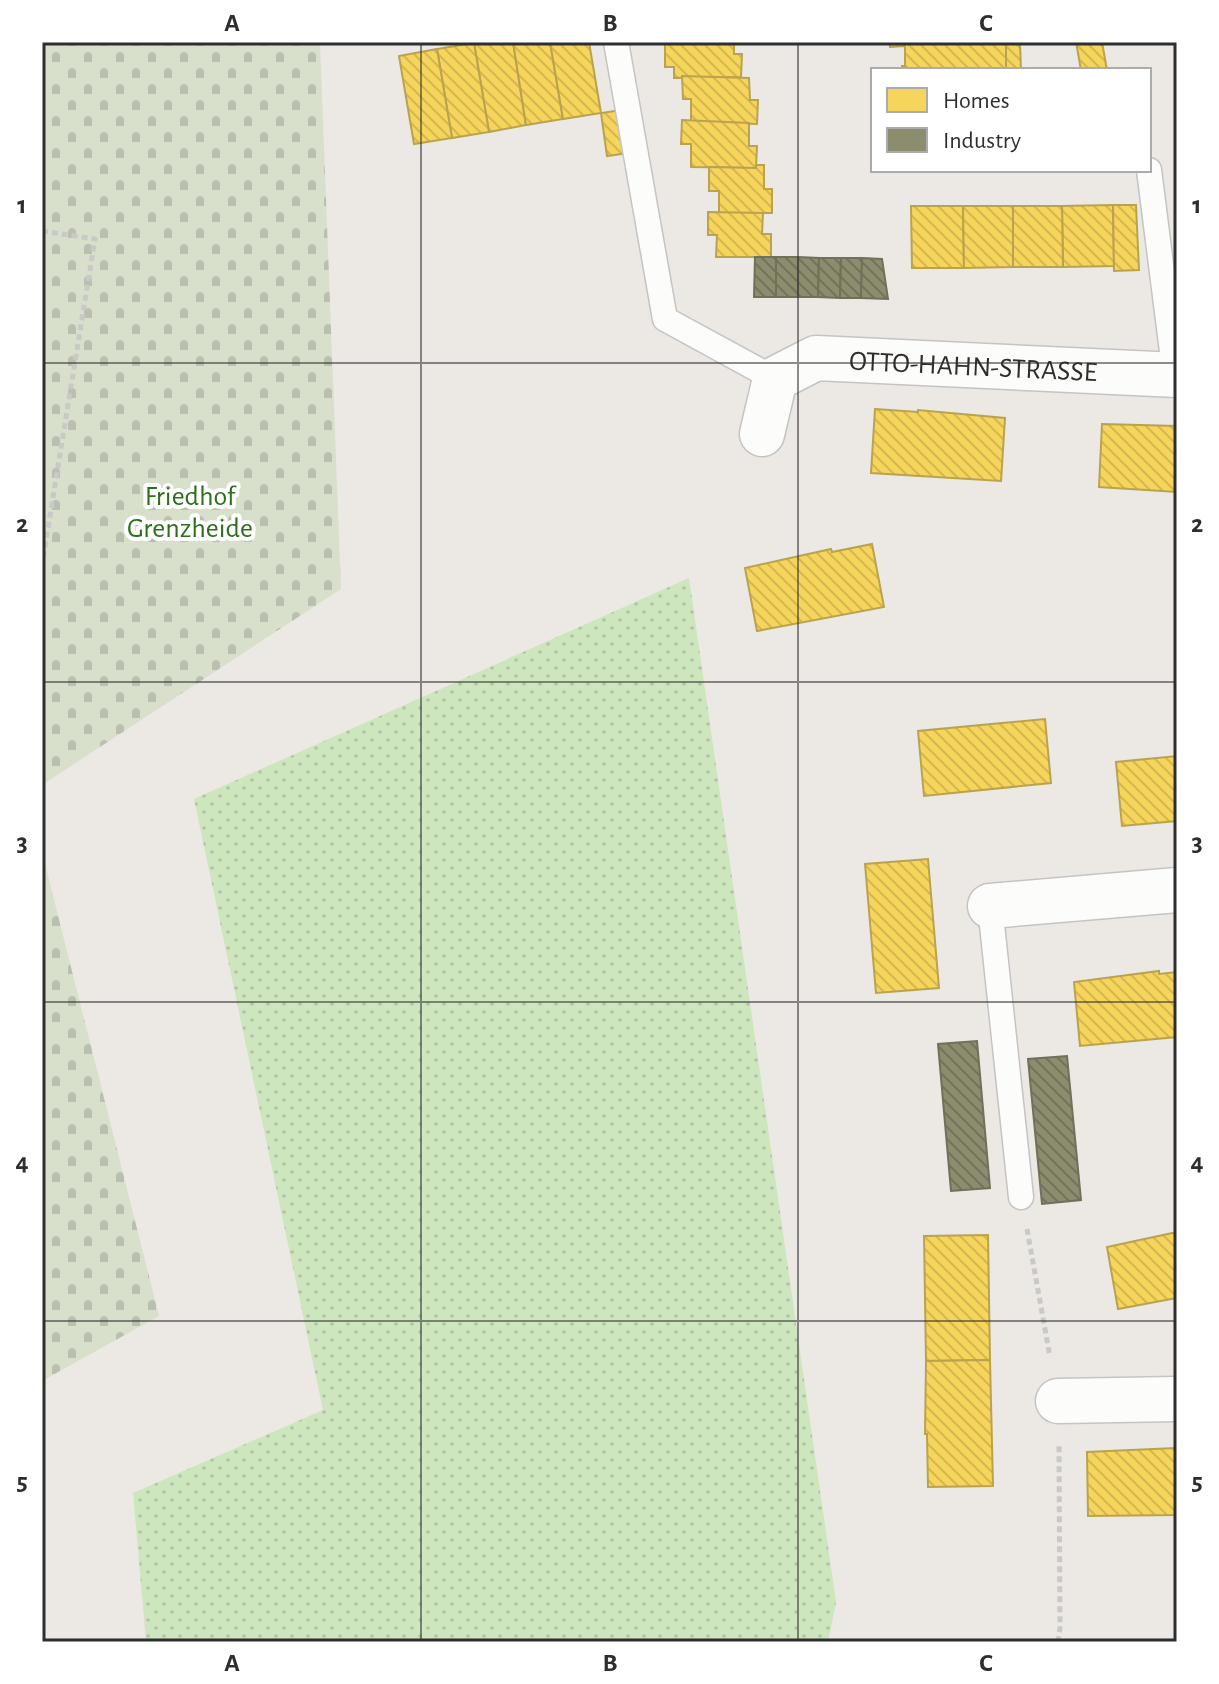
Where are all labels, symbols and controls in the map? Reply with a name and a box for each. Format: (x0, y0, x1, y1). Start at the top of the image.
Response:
text: A (224, 10, 240, 36)
text: B (602, 10, 618, 36)
text: C (979, 10, 993, 36)
legend (871, 68, 1151, 172)
text: Homes (943, 89, 1010, 113)
text: Industry (943, 129, 1021, 153)
text: 1 (17, 192, 27, 218)
text: 1 (1192, 192, 1202, 218)
street label: OTTO-HAHN-STRASSE (849, 348, 1098, 387)
park label: Friedhof Grenzheide (127, 483, 253, 543)
text: 2 (16, 511, 28, 537)
text: 2 (1191, 511, 1203, 537)
text: 3 (16, 830, 28, 856)
text: 3 (1191, 830, 1203, 856)
text: 4 (15, 1149, 29, 1175)
text: 4 (1190, 1149, 1204, 1175)
text: 5 (16, 1469, 28, 1495)
text: 5 (1191, 1469, 1203, 1495)
text: A (224, 1650, 240, 1676)
text: B (602, 1650, 618, 1676)
text: C (979, 1650, 993, 1676)

